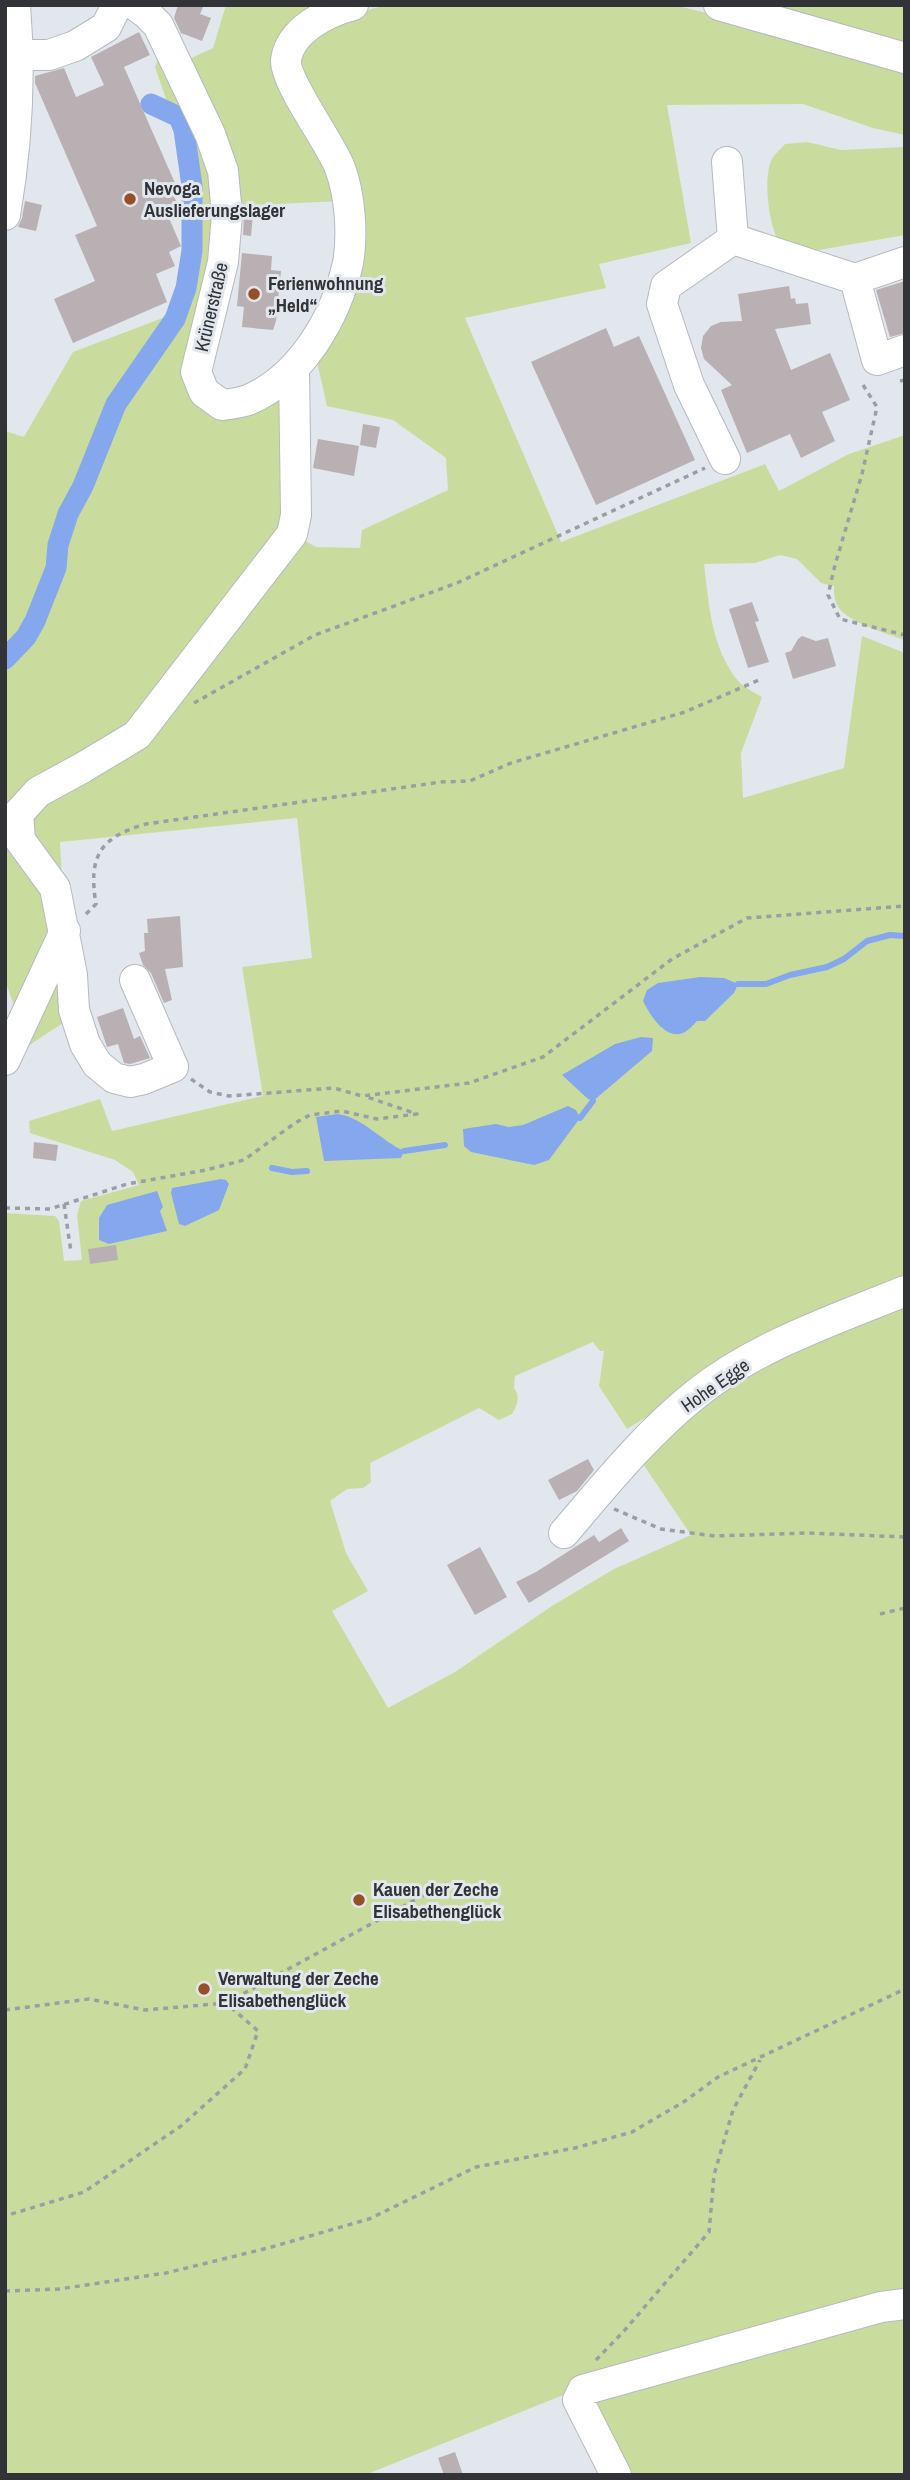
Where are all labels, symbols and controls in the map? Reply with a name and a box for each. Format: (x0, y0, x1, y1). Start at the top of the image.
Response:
place label: Nevoga Auslieferungslager (144, 175, 285, 223)
marker: Nevoga Auslieferungslager (122, 191, 138, 207)
street label: Krünerstraße (188, 260, 234, 354)
place label: Ferienwohnung „Held“ (268, 270, 384, 318)
marker: Ferienwohnung „Held“ (246, 286, 262, 302)
street label: Hohe Egge (676, 1352, 754, 1418)
place label: Kauen der Zeche Elisabethenglück (373, 1876, 501, 1924)
marker: Kauen der Zeche Elisabethenglück (351, 1892, 367, 1908)
place label: Verwaltung der Zeche Elisabethenglück (218, 1965, 379, 2013)
marker: Verwaltung der Zeche Elisabethenglück (196, 1981, 212, 1997)

